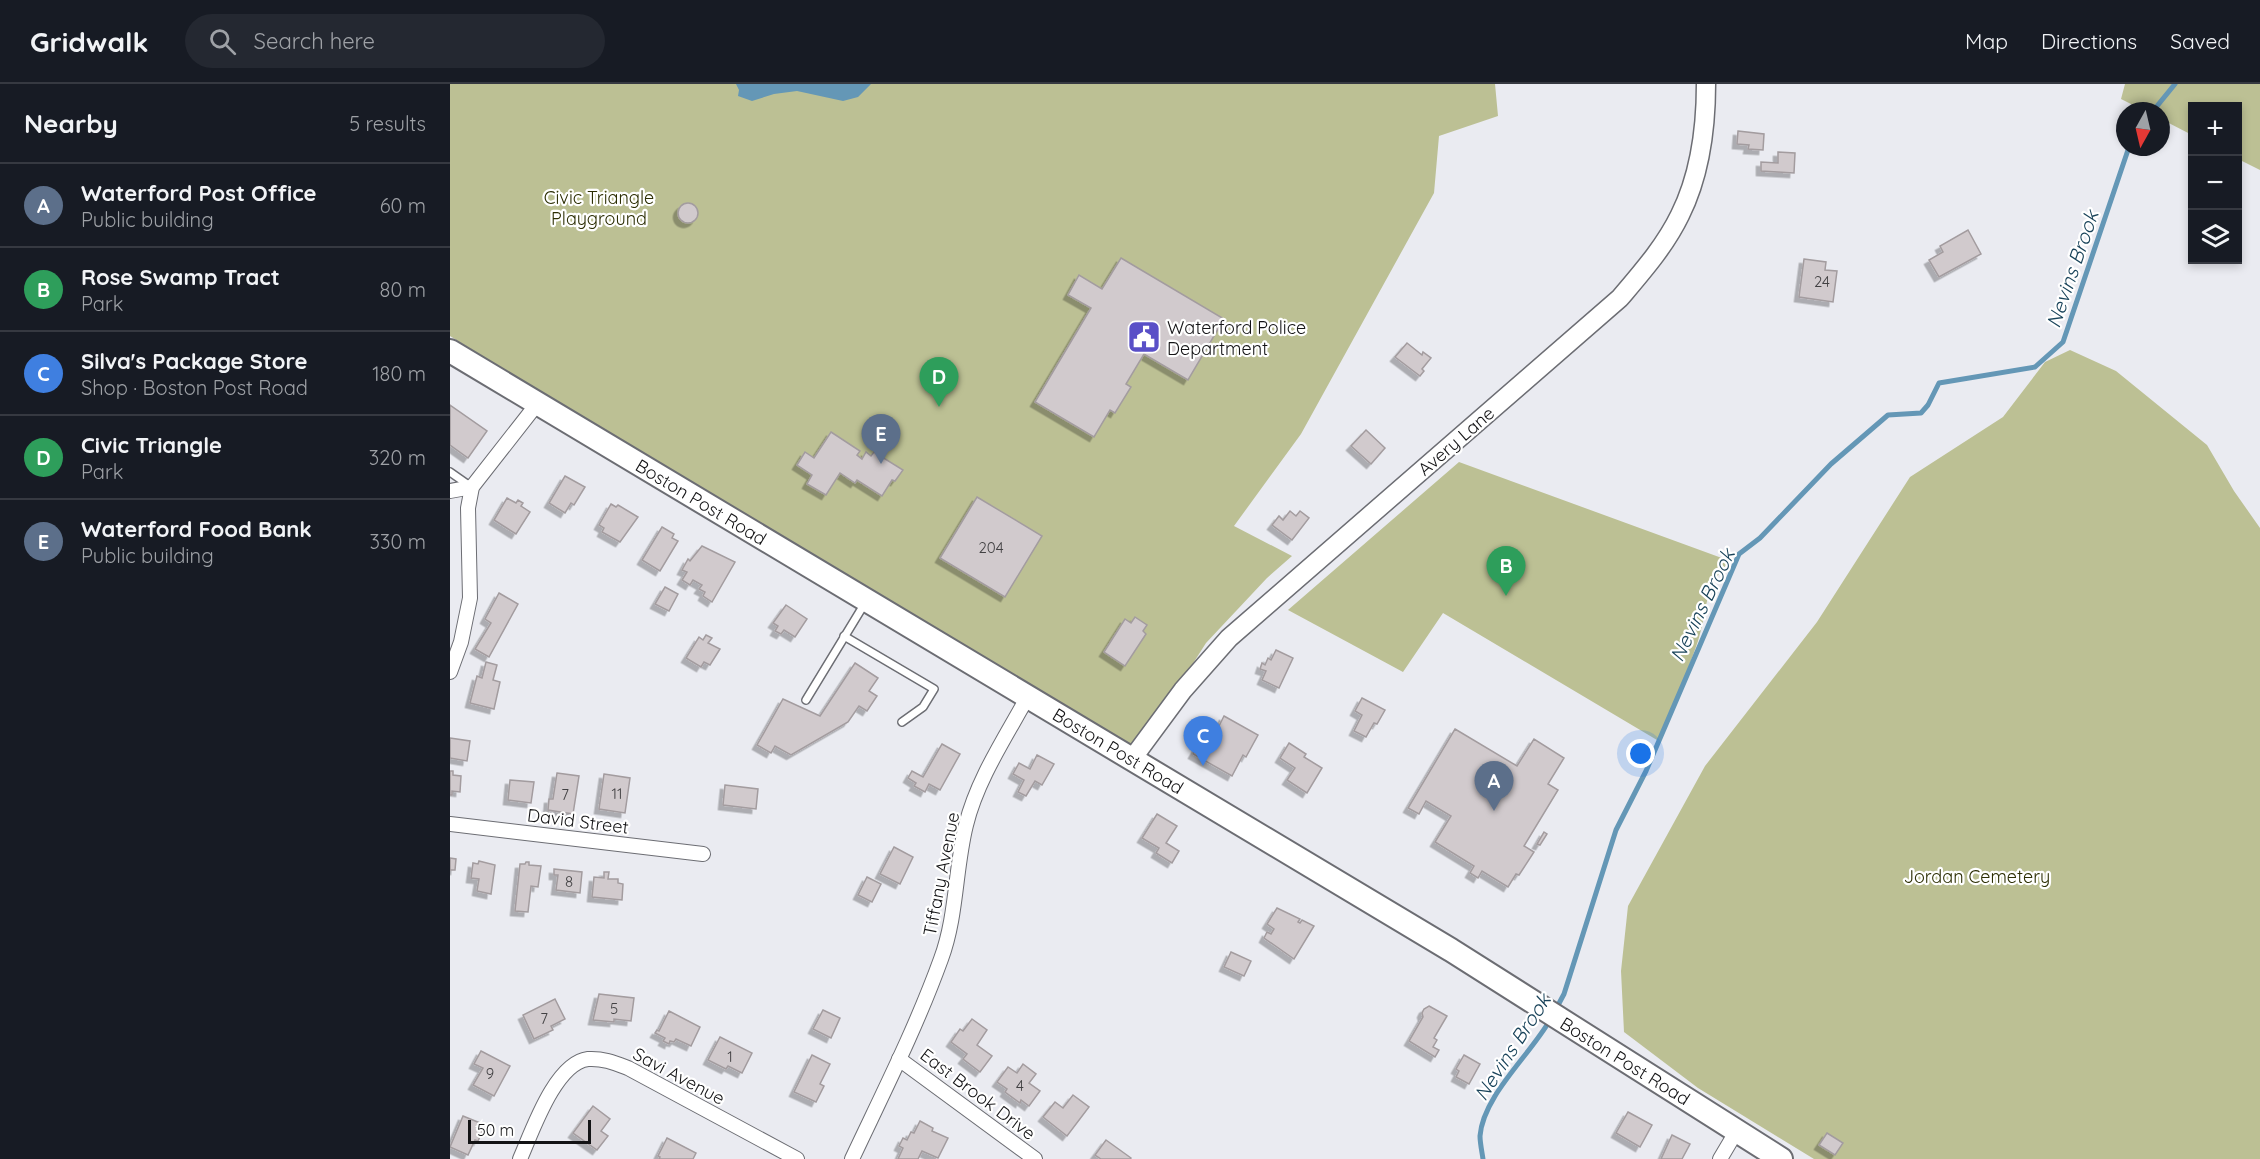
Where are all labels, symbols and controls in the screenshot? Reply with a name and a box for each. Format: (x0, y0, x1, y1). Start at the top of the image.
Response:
search box (185, 14, 605, 68)
text: Gridwalk (30, 24, 149, 59)
icon: search (206, 25, 239, 58)
text: Search here (254, 27, 375, 55)
text: Map (1965, 28, 2008, 54)
text: Directions (2041, 28, 2137, 54)
text: Saved (2170, 28, 2230, 54)
north arrow (2116, 102, 2170, 156)
map controls (2188, 102, 2242, 264)
button: + (2188, 102, 2242, 156)
text: Nearby (24, 107, 118, 140)
text: 5 results (349, 111, 426, 136)
button: − (2188, 156, 2242, 210)
text: Waterford Post Office (81, 179, 317, 207)
park label: Civic Triangle Playground (544, 186, 654, 230)
text: A (37, 193, 50, 218)
text: 60 m (380, 193, 426, 218)
water label: Nevins Brook (2040, 205, 2104, 331)
text: Public building (81, 207, 214, 232)
button: layers (2188, 210, 2242, 264)
text: Rose Swamp Tract (81, 263, 280, 291)
house number: 24 (1814, 272, 1830, 291)
text: B (37, 277, 50, 302)
text: 80 m (380, 277, 426, 302)
text: Park (81, 291, 123, 316)
place label: Waterford Police Department (1167, 316, 1306, 360)
public building icon: Waterford Police Department (1126, 319, 1162, 355)
text: Silva's Package Store (81, 347, 307, 375)
pin: D (920, 358, 958, 407)
text: C (37, 361, 50, 386)
text: 180 m (372, 361, 426, 386)
text: Shop · Boston Post Road (81, 375, 308, 400)
street label: Avery Lane (1413, 402, 1499, 480)
pin: E (862, 414, 900, 464)
text: Civic Triangle (81, 431, 222, 459)
text: D (36, 445, 51, 470)
text: 320 m (369, 445, 426, 470)
street label: Boston Post Road (631, 454, 771, 550)
text: Park (81, 459, 123, 484)
text: Waterford Food Bank (81, 515, 312, 543)
text: E (38, 529, 49, 554)
text: 330 m (369, 529, 426, 554)
house number: 204 (978, 538, 1004, 557)
text: Public building (81, 543, 214, 568)
water label: Nevins Brook (1664, 543, 1741, 665)
pin: B (1486, 546, 1526, 596)
street label: Boston Post Road (1048, 703, 1188, 799)
pin: C (1184, 716, 1222, 766)
your location (1626, 739, 1655, 768)
pin: A (1474, 762, 1514, 811)
house number: 11 (611, 784, 623, 803)
house number: 7 (561, 785, 569, 804)
street label: David Street (526, 803, 630, 839)
street label: Tiffany Avenue (918, 810, 964, 938)
park label: Jordan Cemetery (1904, 865, 2050, 888)
house number: 8 (565, 872, 573, 891)
water label: Nevins Brook (1468, 987, 1557, 1105)
house number: 5 (610, 999, 618, 1018)
house number: 7 (540, 1009, 548, 1028)
street label: Boston Post Road (1556, 1012, 1694, 1110)
street label: Savi Avenue (629, 1042, 729, 1110)
street label: East Brook Drive (916, 1043, 1040, 1145)
house number: 1 (727, 1047, 733, 1066)
house number: 9 (486, 1064, 494, 1083)
house number: 4 (1016, 1076, 1024, 1095)
scale bar (468, 1117, 591, 1144)
text: 50 m (477, 1120, 514, 1140)

